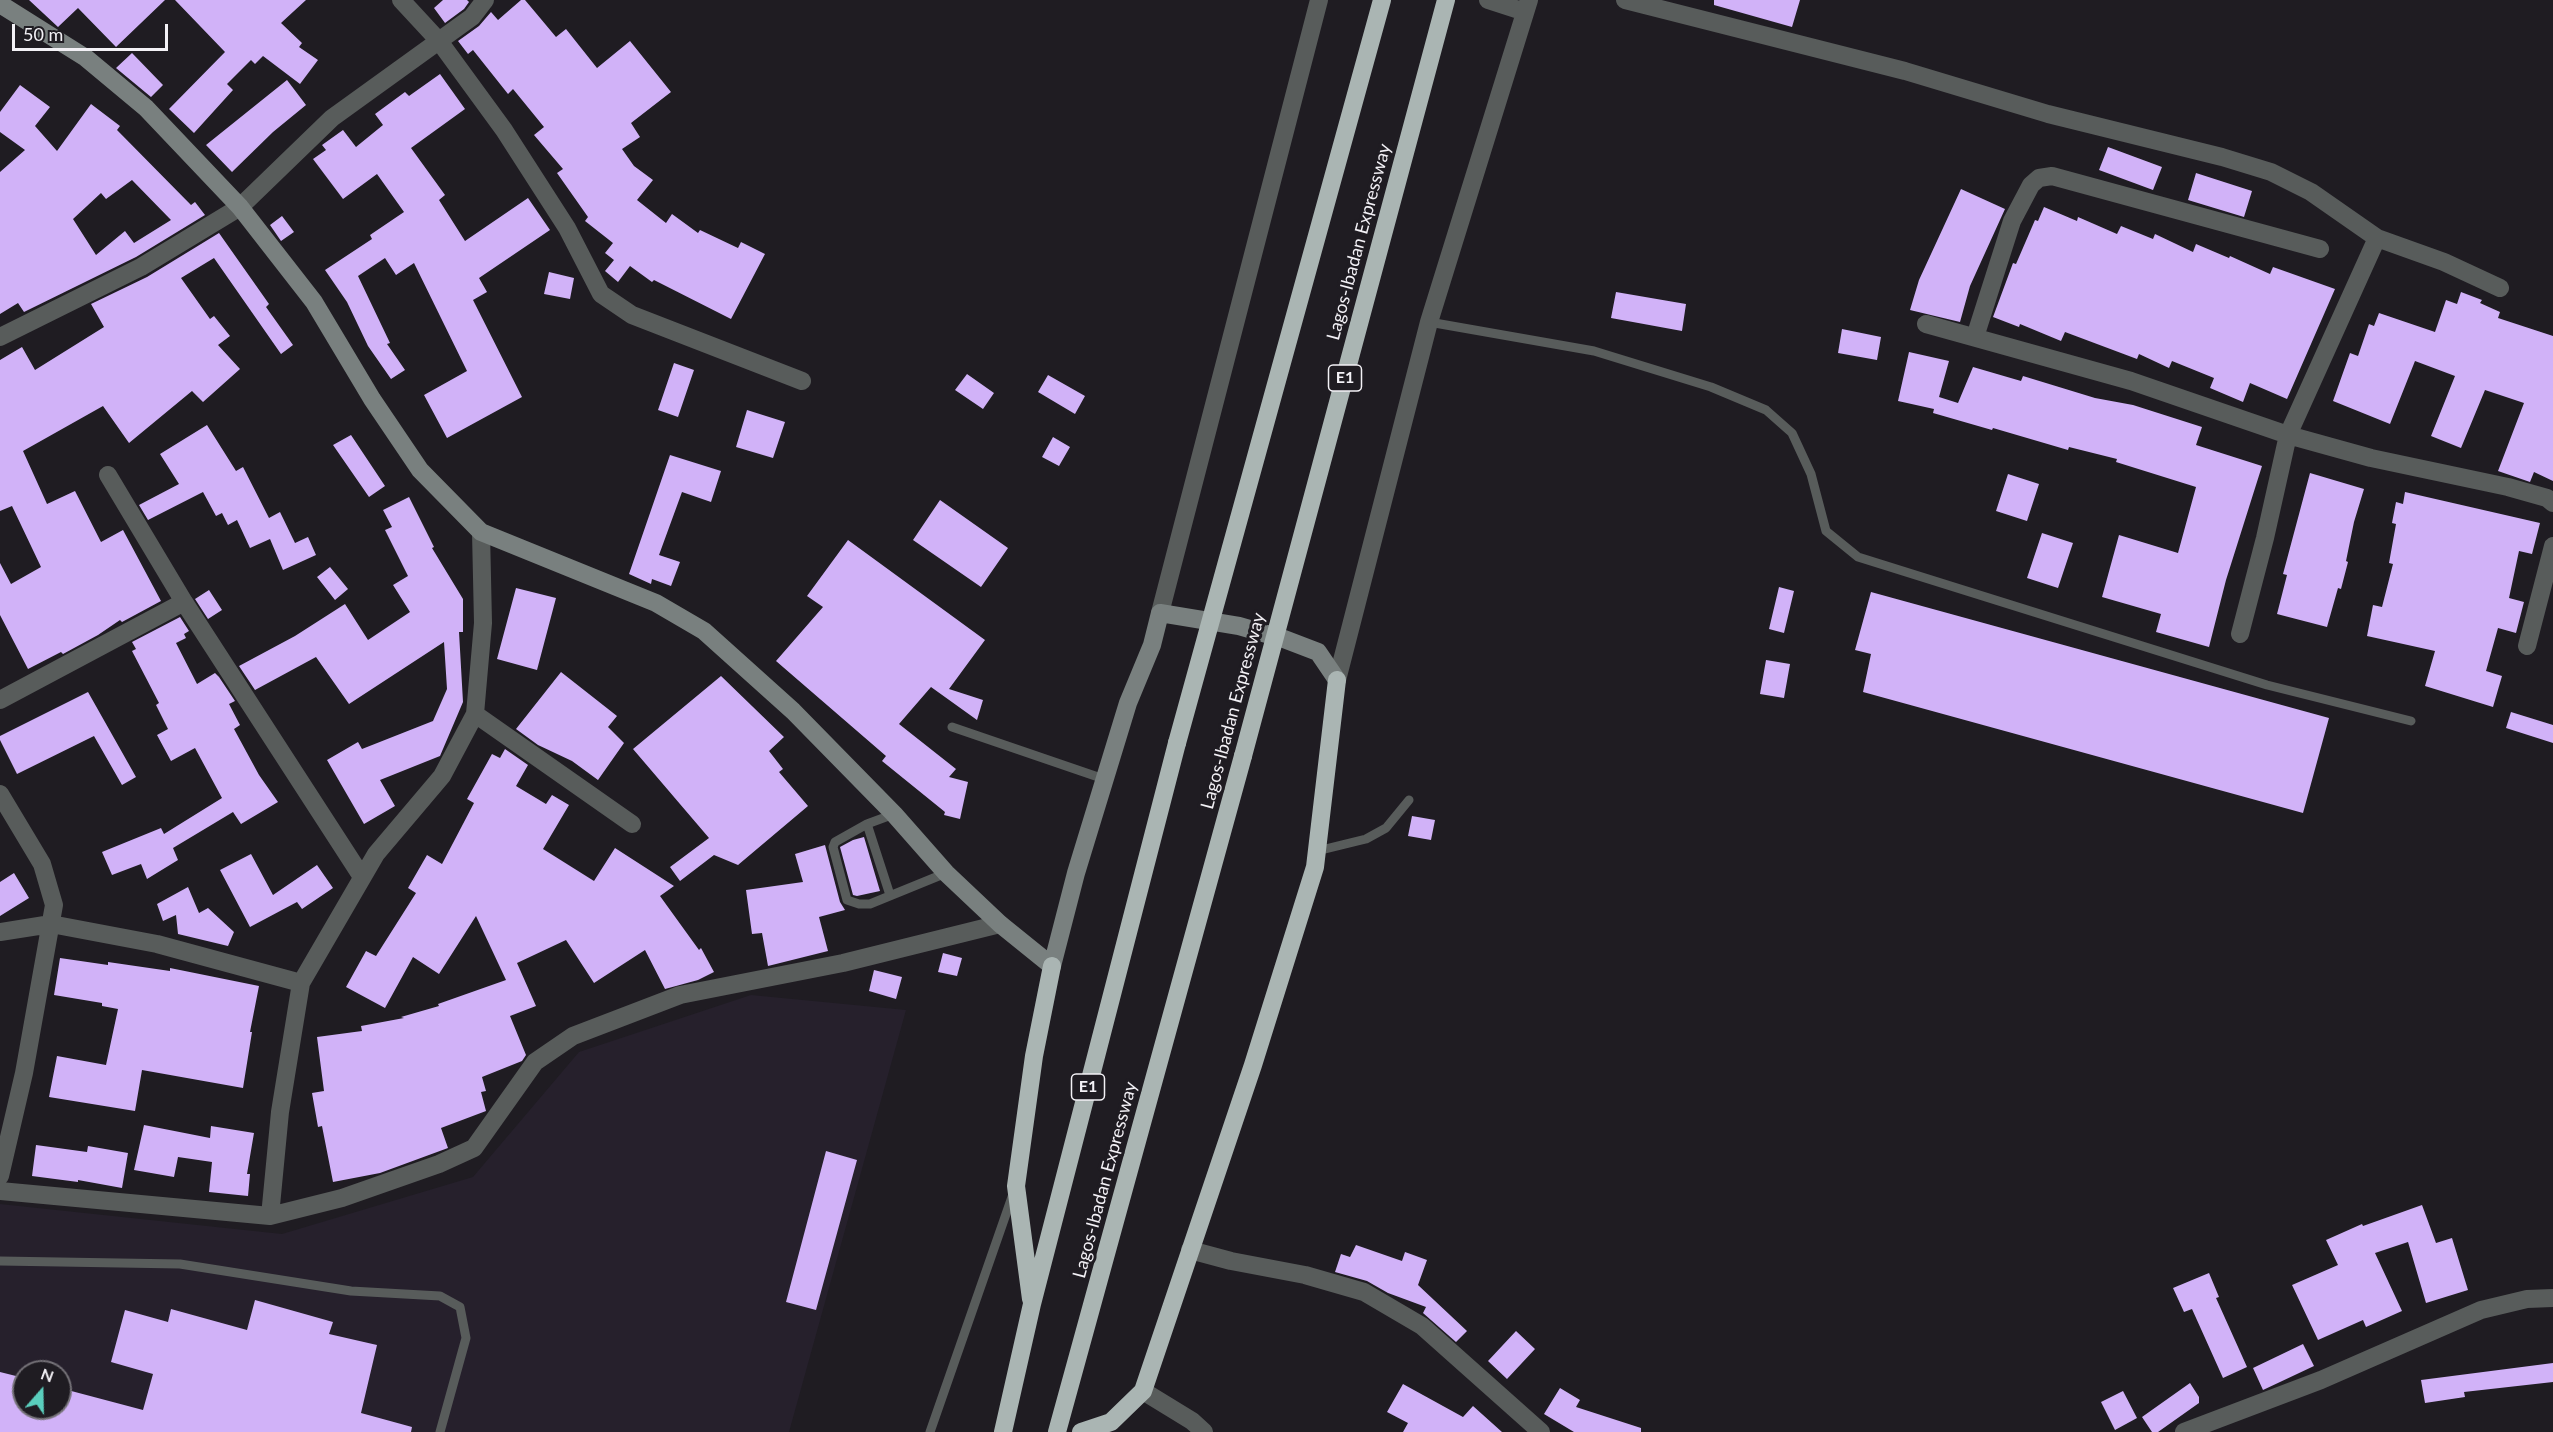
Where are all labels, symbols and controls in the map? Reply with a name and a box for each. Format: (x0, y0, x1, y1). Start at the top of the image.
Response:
scale bar (15, 12, 171, 50)
text: 50 m (23, 23, 63, 45)
street label: Lagos-Ibadan Expressway (1322, 141, 1396, 343)
road number: E1 (1328, 365, 1362, 391)
street label: Lagos-Ibadan Expressway (1196, 610, 1270, 812)
road number: E1 (1072, 1074, 1104, 1100)
street label: Lagos-Ibadan Expressway (1068, 1079, 1142, 1281)
north arrow (12, 1360, 72, 1420)
text: N (39, 1363, 57, 1386)

